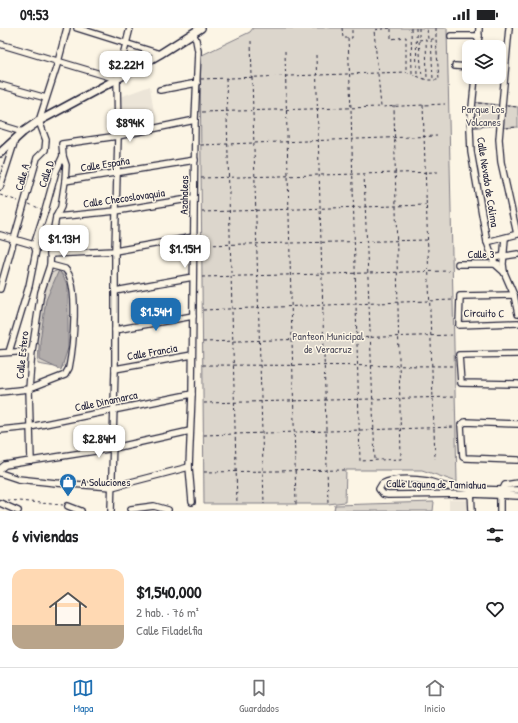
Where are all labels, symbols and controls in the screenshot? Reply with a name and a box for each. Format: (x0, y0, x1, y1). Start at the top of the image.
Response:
text: 09:53 (20, 4, 49, 25)
map controls (462, 40, 506, 84)
button: layers (462, 40, 506, 84)
pin: $2.22M (93, 51, 159, 85)
text: $2.22M (108, 55, 144, 73)
park label: Parque Los Volcanes (462, 102, 505, 129)
pin: $894K (102, 109, 158, 143)
text: $894K (116, 113, 144, 131)
street label: Calle Nevado de Colima (474, 136, 502, 229)
street label: Calle España (80, 153, 131, 175)
street label: Calle D (35, 158, 57, 189)
street label: Calle A (12, 161, 32, 192)
street label: Azahaleas (177, 175, 191, 215)
street label: Calle Checoslovaquia (82, 185, 166, 211)
pin: $1.13M (31, 225, 97, 259)
text: $1.13M (48, 229, 80, 247)
pin: $1.15M (152, 235, 218, 269)
text: $1.15M (169, 239, 201, 257)
street label: Calle 3 (468, 247, 495, 261)
pin: $1.54M (123, 298, 189, 332)
text: $1.54M (140, 302, 172, 320)
street label: Circuito C (464, 306, 504, 320)
park label: Panteon Municipal de Veracruz (292, 329, 364, 356)
street label: Calle Estero (13, 330, 32, 380)
street label: Calle Francia (126, 341, 179, 363)
street label: Calle Dinamarca (73, 387, 139, 414)
pin: $2.84M (66, 425, 132, 459)
text: $2.84M (82, 429, 116, 447)
shop icon: A Soluciones (58, 472, 78, 497)
place label: A Soluciones (81, 475, 130, 489)
street label: Calle Laguna de Tamiahua (386, 476, 487, 492)
text: 6 viviendas (12, 524, 78, 547)
icon: filters (484, 524, 506, 546)
text: $1,540,000 (136, 580, 202, 603)
icon: home (44, 585, 92, 633)
icon: heart (484, 598, 506, 620)
text: 2 hab. · 76 m² (136, 603, 199, 621)
text: Calle Filadelfia (136, 621, 202, 639)
tab: Mapa (72, 677, 94, 715)
tab: Guardados (239, 677, 279, 715)
tab: Inicio (424, 677, 446, 715)

